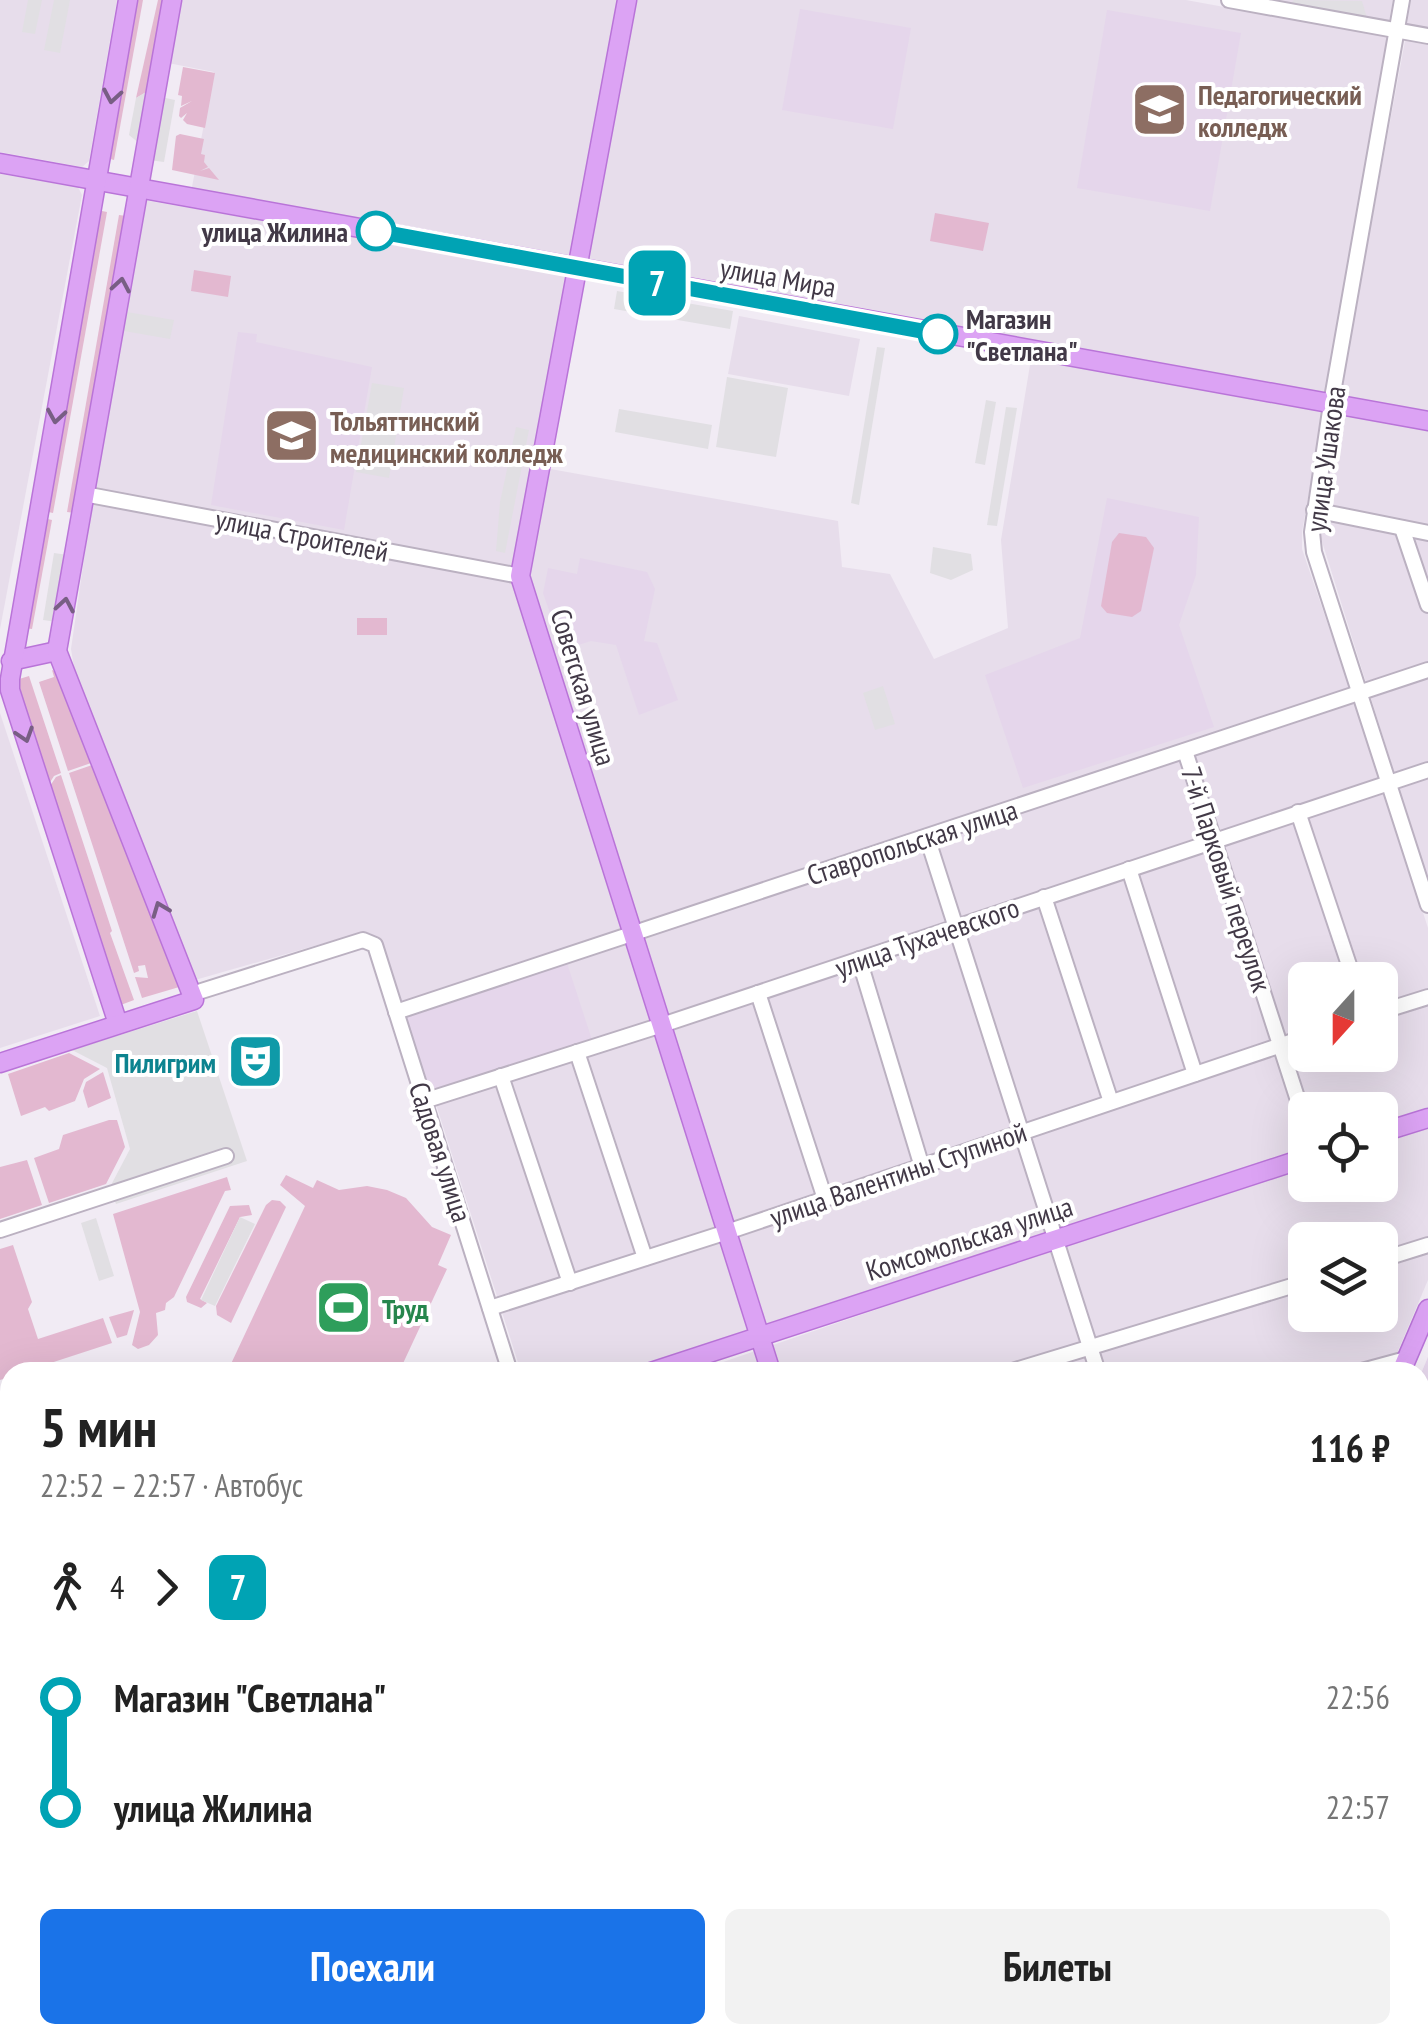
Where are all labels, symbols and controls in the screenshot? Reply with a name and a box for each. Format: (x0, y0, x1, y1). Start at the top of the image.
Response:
place label: Педагогический колледж (1198, 76, 1362, 145)
school or university icon: Педагогический колледж (1129, 80, 1189, 140)
one-way arrow (102, 88, 123, 104)
marker: улица Жилина (357, 212, 395, 250)
place label: улица Жилина (201, 213, 348, 250)
street label: улица Мира (717, 249, 839, 305)
line badge: 7 (624, 250, 690, 316)
text: 7 (649, 260, 665, 306)
one-way arrow (110, 276, 131, 293)
place label: Магазин "Светлана" (966, 300, 1078, 369)
marker: Магазин "Светлана" (919, 315, 957, 353)
street label: улица Ушакова (1296, 384, 1354, 534)
place label: Тольяттинский медицинский колледж (330, 402, 563, 471)
school or university icon: Тольяттинский медицинский колледж (261, 406, 321, 466)
one-way arrow (46, 408, 67, 424)
street label: улица Строителей (212, 500, 392, 570)
one-way arrow (54, 596, 75, 613)
street label: Советская улица (543, 604, 625, 770)
one-way arrow (14, 725, 34, 742)
street label: 7-й Парковый переулок (1173, 762, 1281, 996)
street label: Ставропольская улица (802, 791, 1022, 893)
street label: улица Тухачевского (830, 888, 1024, 986)
one-way arrow (152, 901, 172, 919)
north arrow (1288, 962, 1398, 1072)
map controls (1288, 962, 1398, 1332)
theatre icon: Пилигрим (225, 1032, 285, 1092)
place label: Пилигрим (115, 1044, 216, 1081)
street label: Садовая улица (401, 1077, 481, 1227)
button: locate (1288, 1092, 1398, 1202)
street label: улица Валентины Ступиной (765, 1113, 1031, 1235)
street label: Комсомольская улица (861, 1187, 1077, 1289)
button: layers (1288, 1222, 1398, 1332)
sports icon: Труд (313, 1278, 373, 1338)
place label: Труд (382, 1290, 429, 1327)
text: 5 мин (40, 1391, 157, 1462)
text: 116 ₽ (1310, 1423, 1390, 1472)
text: 22:52 – 22:57 · Автобус (40, 1464, 303, 1506)
icon: walk (40, 1560, 95, 1615)
icon: forward (139, 1560, 194, 1615)
text: 7 (229, 1564, 246, 1610)
text: 4 (110, 1566, 124, 1608)
text: Магазин "Светлана" (114, 1673, 386, 1722)
text: 22:56 (1326, 1676, 1390, 1718)
text: улица Жилина (114, 1783, 312, 1832)
text: 22:57 (1326, 1786, 1390, 1828)
button: Поехали (40, 1909, 705, 2024)
button: Билеты (725, 1909, 1390, 2024)

